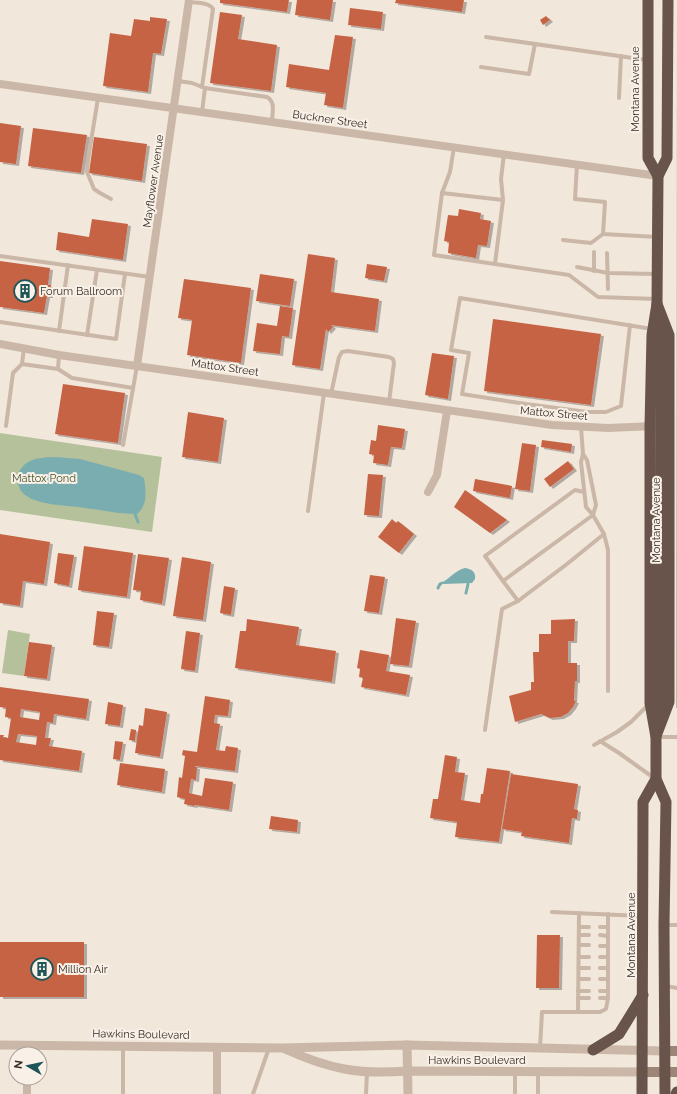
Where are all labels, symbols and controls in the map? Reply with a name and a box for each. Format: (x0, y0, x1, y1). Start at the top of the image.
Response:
street label: Montana Avenue (629, 46, 642, 132)
street label: Buckner Street (292, 108, 369, 131)
street label: Mayflower Avenue (141, 133, 167, 229)
building icon: Forum Ballroom (12, 278, 38, 304)
place label: Forum Ballroom (40, 285, 122, 298)
street label: Mattox Street (190, 356, 260, 379)
street label: Mattox Street (520, 404, 589, 423)
park label: Mattox Pond (12, 472, 76, 485)
street label: Montana Avenue (650, 477, 663, 563)
street label: Montana Avenue (625, 892, 638, 978)
building icon: Million Air (29, 956, 55, 982)
place label: Million Air (58, 963, 108, 976)
street label: Hawkins Boulevard (92, 1027, 190, 1042)
north arrow (8, 1046, 48, 1086)
street label: Hawkins Boulevard (428, 1054, 526, 1067)
text: N (12, 1059, 26, 1070)

